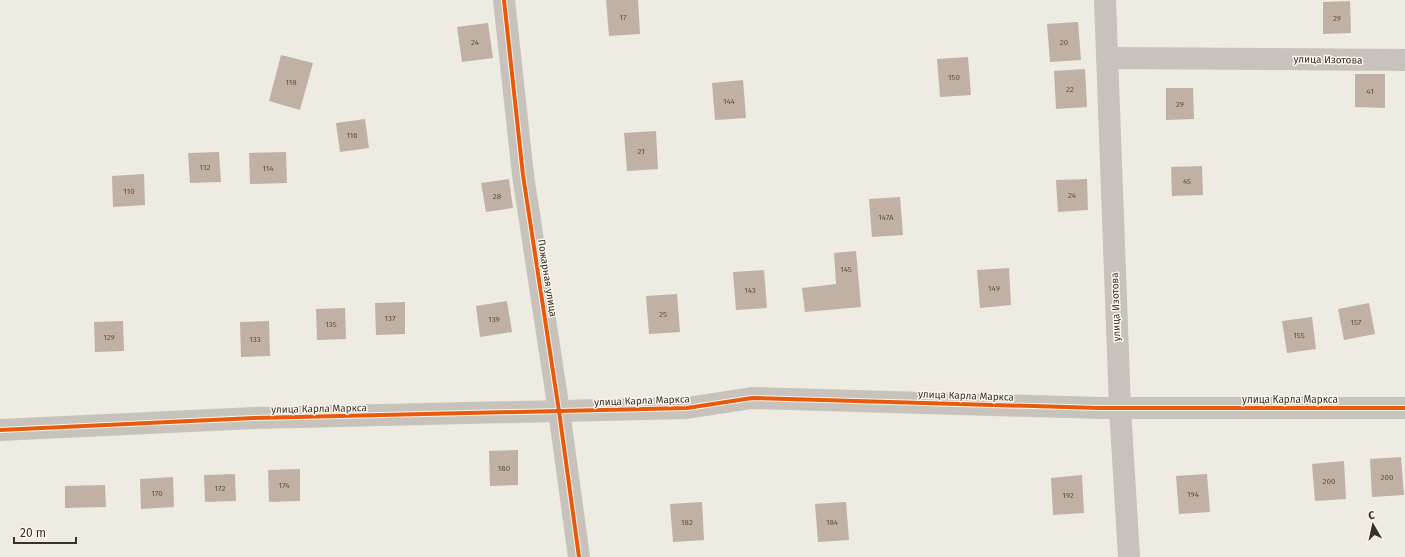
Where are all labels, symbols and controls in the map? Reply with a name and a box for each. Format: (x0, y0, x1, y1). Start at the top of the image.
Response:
house number: 17 (619, 13, 627, 22)
house number: 29 (1333, 14, 1341, 23)
house number: 24 (471, 38, 480, 47)
house number: 20 (1060, 38, 1069, 47)
street label: улица Изотова (1293, 53, 1363, 67)
house number: 150 (948, 73, 961, 82)
house number: 118 (285, 78, 297, 87)
house number: 22 (1066, 85, 1074, 94)
house number: 41 (1366, 87, 1374, 96)
house number: 144 (723, 97, 736, 106)
house number: 29 (1176, 100, 1184, 109)
house number: 116 (346, 131, 358, 140)
house number: 21 (637, 147, 645, 156)
house number: 112 (200, 163, 210, 172)
house number: 114 (262, 164, 274, 173)
house number: 45 (1183, 177, 1191, 186)
house number: 110 (123, 187, 135, 196)
house number: 24 (1068, 191, 1077, 200)
house number: 28 (493, 192, 502, 201)
house number: 147А (878, 213, 894, 222)
street label: Пожарная улица (535, 238, 559, 318)
house number: 145 (840, 265, 852, 274)
street label: улица Изотова (1109, 272, 1123, 342)
house number: 149 (988, 284, 1000, 293)
house number: 143 (744, 286, 756, 295)
house number: 25 (659, 310, 667, 319)
house number: 137 (385, 314, 396, 323)
house number: 139 (488, 315, 500, 324)
house number: 157 (1351, 318, 1362, 327)
house number: 135 (325, 320, 337, 329)
house number: 155 (1293, 331, 1305, 340)
house number: 129 (103, 333, 115, 342)
house number: 133 (249, 335, 261, 344)
street label: улица Карла Маркса (918, 388, 1014, 404)
street label: улица Карла Маркса (594, 393, 690, 409)
street label: улица Карла Маркса (1242, 394, 1338, 406)
street label: улица Карла Маркса (271, 402, 367, 416)
house number: 180 (498, 464, 511, 473)
house number: 200 (1381, 473, 1394, 482)
house number: 200 (1323, 477, 1336, 486)
house number: 174 (279, 481, 290, 490)
house number: 172 (215, 484, 225, 493)
house number: 170 (151, 489, 163, 498)
house number: 194 (1187, 490, 1200, 499)
house number: 192 (1062, 491, 1074, 500)
north arrow (1353, 505, 1393, 545)
text: С (1367, 509, 1376, 523)
house number: 182 (681, 518, 693, 527)
house number: 184 (826, 518, 839, 527)
scale bar (14, 519, 76, 545)
text: 20 m (20, 526, 46, 540)

